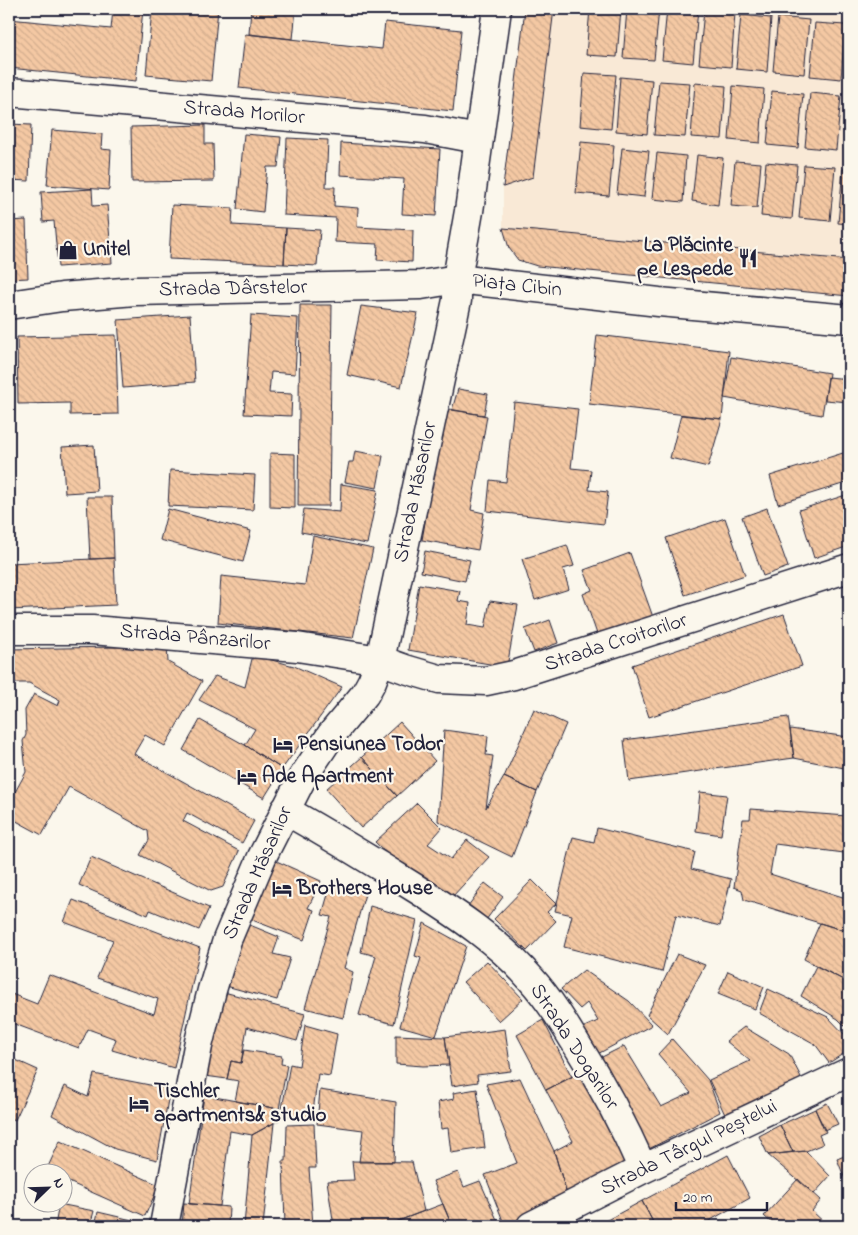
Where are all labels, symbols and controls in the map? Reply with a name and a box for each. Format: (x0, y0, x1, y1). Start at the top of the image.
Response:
street label: Strada Morilor (182, 93, 306, 133)
place label: La Plăcinte pe Lespede (637, 231, 734, 285)
place label: Unitel (83, 235, 131, 265)
shop icon: Unitel (57, 239, 79, 261)
restaurant icon: La Plăcinte pe Lespede (737, 247, 759, 269)
street label: Piața Cibin (471, 266, 563, 306)
street label: Strada Dârstelor (159, 273, 308, 305)
street label: Strada Măsarilor (386, 418, 446, 565)
street label: Strada Croitorilor (541, 606, 692, 680)
street label: Strada Pânzarilor (119, 616, 272, 660)
place label: Pensiunea Todor (298, 730, 443, 760)
hotel icon: Pensiunea Todor (272, 734, 294, 756)
place label: Ade Apartment (262, 762, 395, 792)
hotel icon: Ade Apartment (236, 766, 258, 788)
street label: Strada Măsarilor (215, 801, 301, 945)
place label: Brothers House (296, 874, 433, 904)
hotel icon: Brothers House (271, 878, 293, 900)
street label: Strada Dogarilor (520, 978, 626, 1118)
place label: Tischler apartments& studio (154, 1077, 327, 1131)
street label: Strada Târgul Peștelui (595, 1092, 783, 1206)
hotel icon: Tischler apartments& studio (128, 1093, 150, 1115)
north arrow (22, 1162, 72, 1212)
text: N (47, 1175, 70, 1192)
scale bar (676, 1180, 767, 1212)
text: 20 m (683, 1187, 713, 1209)

